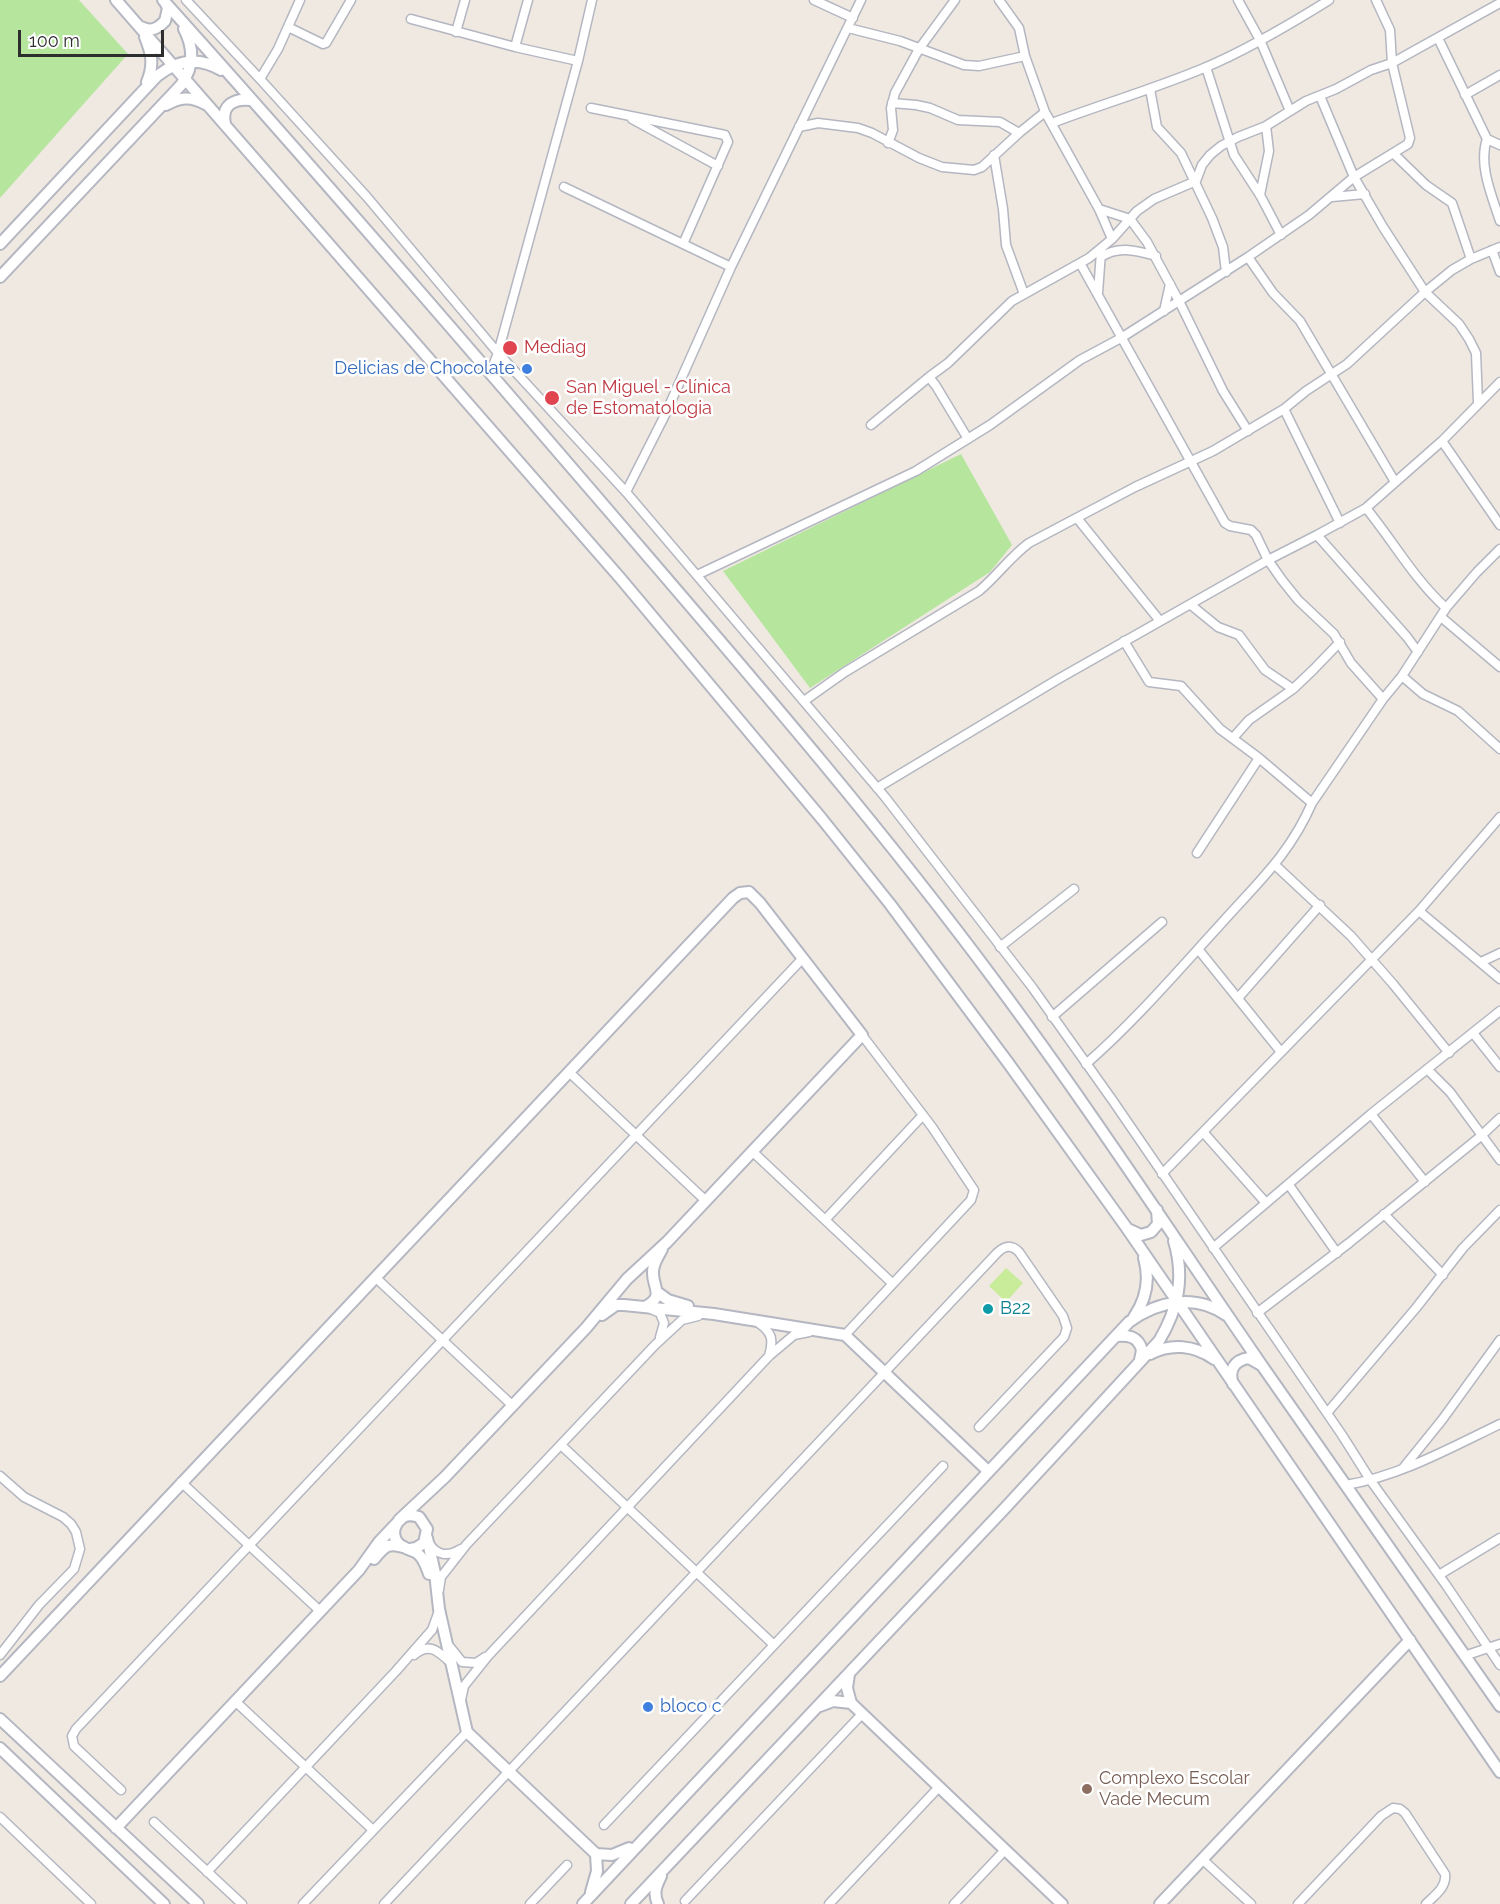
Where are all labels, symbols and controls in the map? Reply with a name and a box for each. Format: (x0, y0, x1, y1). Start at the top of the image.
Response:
scale bar (21, 18, 166, 56)
text: 100 m (29, 30, 80, 51)
place label: Mediag (524, 337, 586, 359)
marker: Mediag (501, 339, 519, 357)
place label: Delicias de Chocolate (334, 358, 515, 380)
marker: Delicias de Chocolate (520, 362, 534, 376)
place label: San Miguel - Clínica de Estomatologia (566, 377, 731, 420)
marker: San Miguel - Clínica de Estomatologia (543, 389, 561, 407)
place label: B22 (1000, 1298, 1031, 1320)
marker: B22 (981, 1302, 995, 1316)
place label: bloco c (660, 1696, 722, 1718)
marker: bloco c (641, 1700, 655, 1714)
place label: Complexo Escolar Vade Mecum (1099, 1768, 1250, 1810)
marker: Complexo Escolar Vade Mecum (1080, 1782, 1094, 1796)

